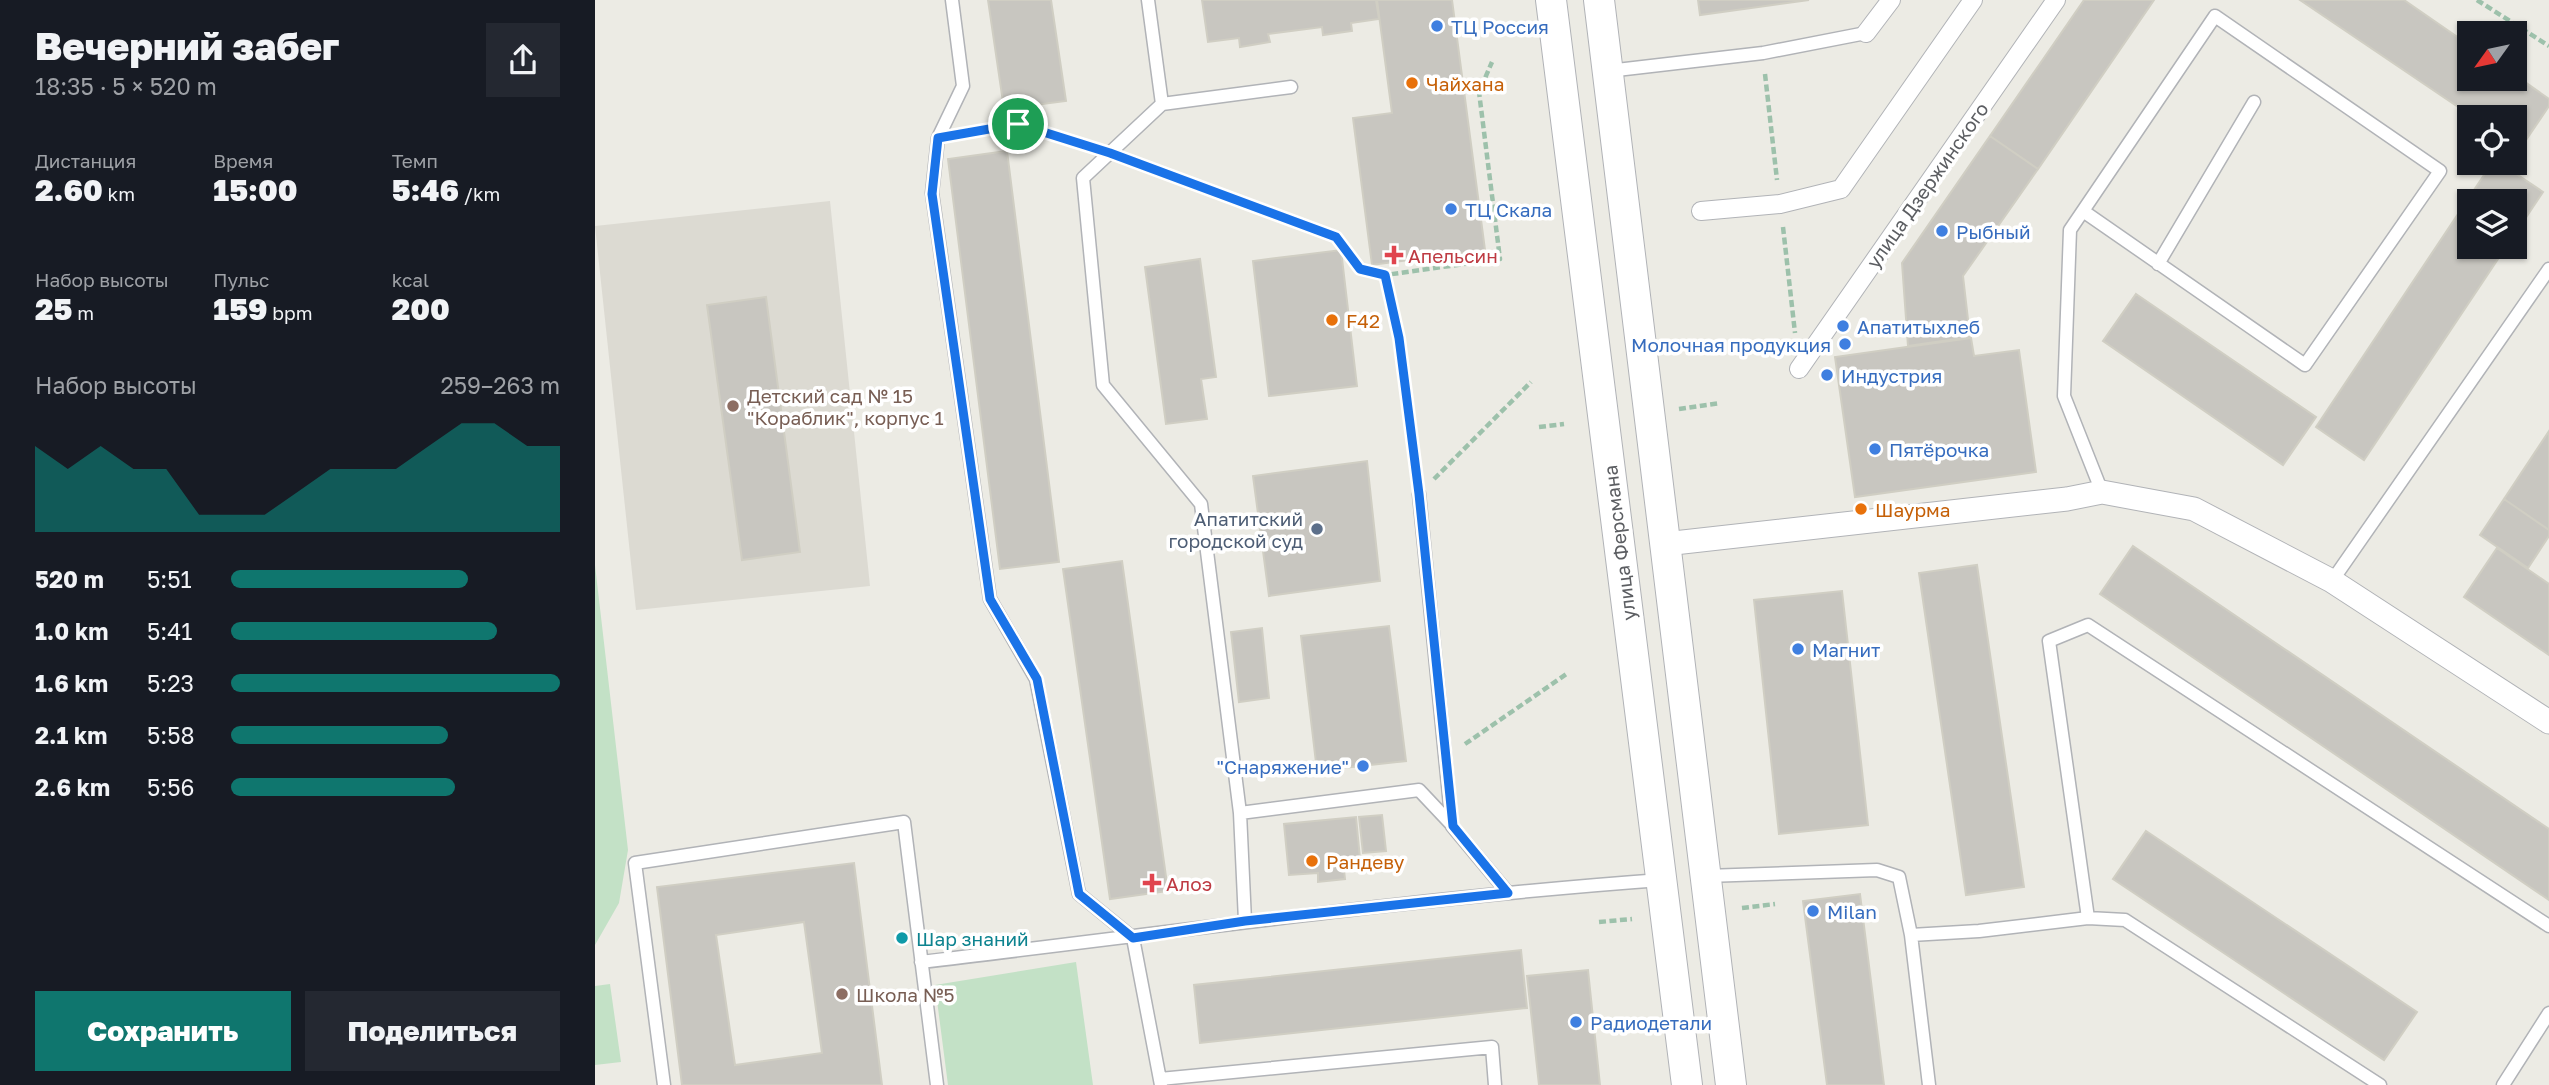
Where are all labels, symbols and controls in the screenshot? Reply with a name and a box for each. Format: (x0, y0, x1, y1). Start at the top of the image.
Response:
place label: ТЦ Россия (1451, 15, 1549, 38)
marker: ТЦ Россия (1429, 18, 1445, 34)
north arrow (2457, 21, 2527, 91)
map controls (2457, 21, 2527, 259)
text: Вечерний забег (35, 23, 340, 68)
button: share (486, 23, 560, 97)
text: 18:35 · 5 × 520 m (35, 72, 217, 100)
place label: Чайхана (1426, 72, 1504, 95)
marker: Чайхана (1404, 75, 1420, 91)
pin (988, 94, 1048, 154)
street label: улица Дзержинского (1861, 98, 1993, 272)
icon: arrive (999, 105, 1037, 143)
button: locate (2457, 105, 2527, 175)
text: Дистанция (35, 149, 136, 172)
text: Время (213, 149, 273, 172)
text: Темп (392, 149, 438, 172)
text: 2.60 (35, 172, 103, 208)
text: 15:00 (213, 172, 298, 208)
text: 5:46 (392, 172, 459, 208)
text: km (103, 182, 135, 205)
text: /km (459, 182, 500, 205)
button: layers (2457, 189, 2527, 259)
place label: ТЦ Скала (1465, 198, 1552, 221)
marker: ТЦ Скала (1443, 201, 1459, 217)
place label: Рыбный (1956, 220, 2031, 243)
marker: Рыбный (1934, 223, 1950, 239)
place label: Апельсин (1408, 244, 1498, 267)
marker: Апельсин (1386, 247, 1402, 263)
text: Набор высоты (35, 268, 169, 291)
text: Пульс (213, 268, 269, 291)
text: kcal (392, 268, 429, 291)
text: 25 (35, 291, 73, 327)
text: 159 (213, 291, 268, 327)
text: 200 (392, 291, 450, 327)
text: m (73, 301, 94, 324)
text: bpm (268, 301, 313, 324)
place label: F42 (1346, 309, 1380, 332)
marker: F42 (1324, 312, 1340, 328)
place label: Апатитыхлеб (1857, 315, 1980, 338)
marker: Апатитыхлеб (1835, 318, 1851, 334)
place label: Молочная продукция (1631, 333, 1831, 356)
marker: Молочная продукция (1837, 336, 1853, 352)
place label: Индустрия (1841, 364, 1942, 387)
marker: Индустрия (1819, 367, 1835, 383)
text: Набор высоты (35, 371, 197, 399)
text: 259–263 m (440, 371, 560, 399)
place label: Детский сад № 15 "Кораблик", корпус 1 (747, 384, 944, 429)
marker: Детский сад № 15 "Кораблик", корпус 1 (725, 398, 741, 414)
place label: Пятёрочка (1889, 438, 1989, 461)
marker: Пятёрочка (1867, 441, 1883, 457)
street label: улица Ферсмана (1598, 464, 1640, 622)
place label: Шаурма (1875, 498, 1951, 521)
marker: Шаурма (1853, 501, 1869, 517)
place label: Апатитский городской суд (1168, 507, 1303, 552)
marker: Апатитский городской суд (1309, 521, 1325, 537)
text: 520 m (35, 565, 104, 593)
text: 5:51 (147, 565, 192, 593)
text: 1.0 km (35, 617, 108, 645)
text: 5:41 (147, 617, 192, 645)
place label: Магнит (1812, 638, 1880, 661)
marker: Магнит (1790, 641, 1806, 657)
text: 1.6 km (35, 669, 108, 697)
text: 5:23 (147, 669, 194, 697)
text: 2.1 km (35, 721, 107, 749)
text: 5:58 (147, 721, 195, 749)
place label: "Снаряжение" (1217, 755, 1349, 778)
marker: "Снаряжение" (1355, 758, 1371, 774)
text: 2.6 km (35, 773, 110, 801)
text: 5:56 (147, 773, 195, 801)
place label: Рандеву (1326, 850, 1405, 873)
marker: Рандеву (1304, 853, 1320, 869)
place label: Алоэ (1166, 872, 1212, 895)
marker: Алоэ (1144, 875, 1160, 891)
place label: Milan (1827, 900, 1877, 923)
marker: Milan (1805, 903, 1821, 919)
place label: Шар знаний (916, 927, 1029, 950)
marker: Шар знаний (894, 930, 910, 946)
place label: Школа №5 (856, 983, 955, 1006)
marker: Школа №5 (834, 986, 850, 1002)
button: Сохранить (35, 991, 291, 1071)
button: Поделиться (305, 991, 560, 1071)
place label: Радиодетали (1590, 1011, 1712, 1034)
marker: Радиодетали (1568, 1014, 1584, 1030)

